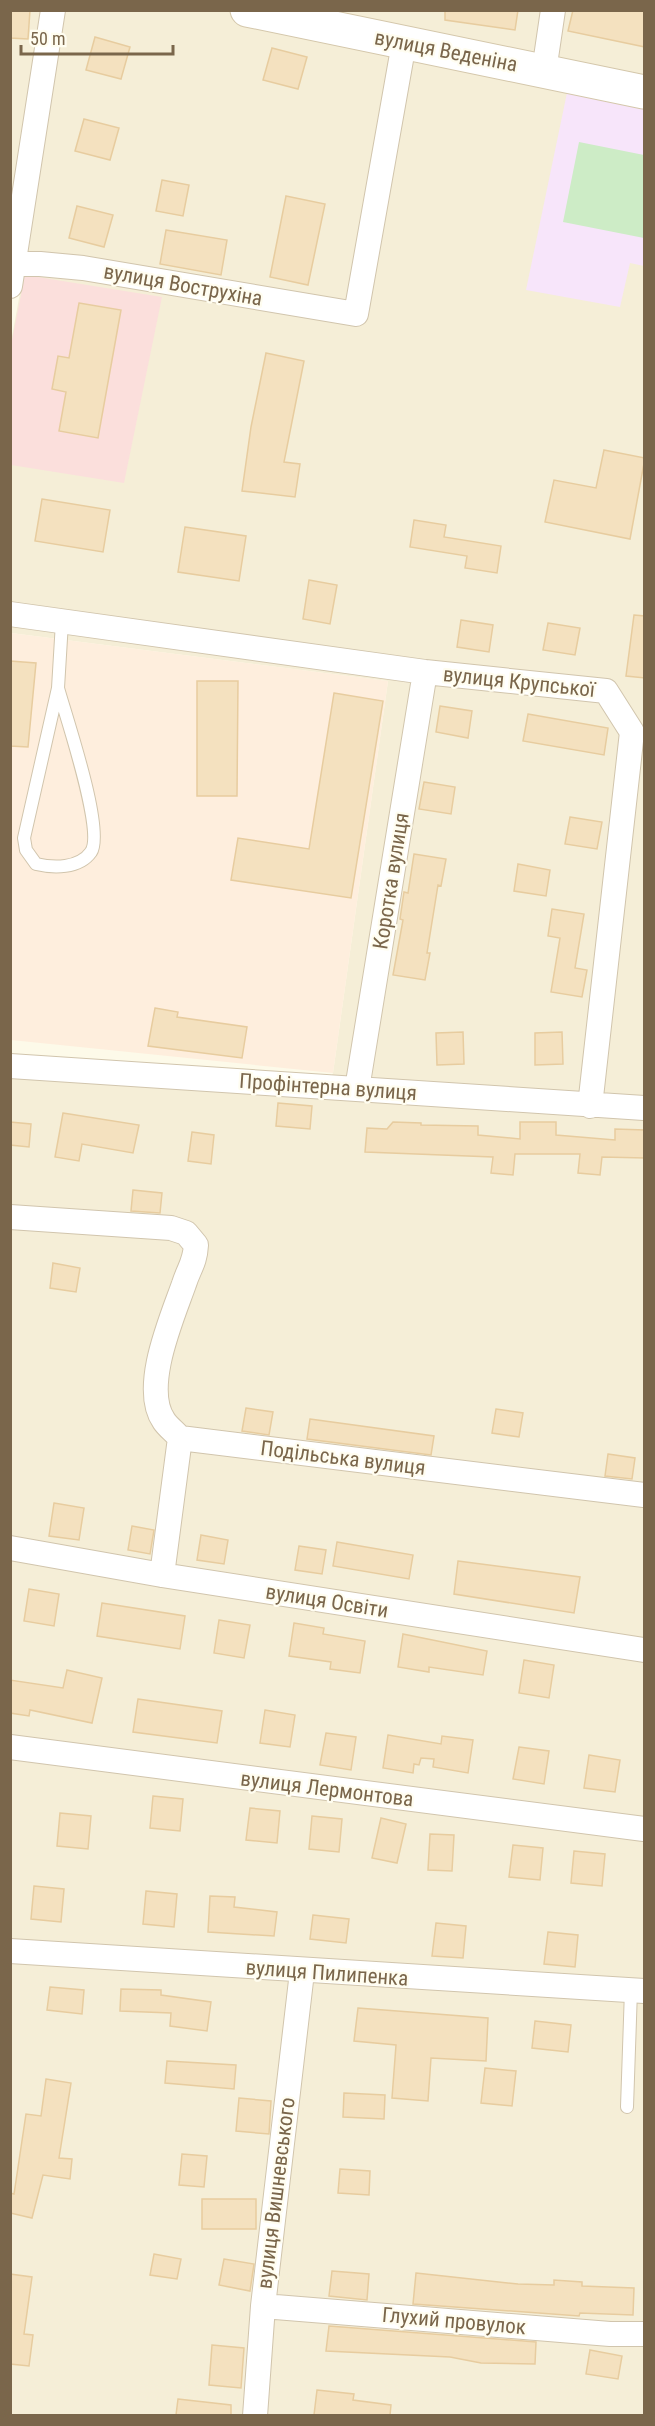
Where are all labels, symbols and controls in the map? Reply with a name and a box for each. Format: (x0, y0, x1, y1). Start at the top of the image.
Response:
scale bar (21, 18, 172, 56)
street label: вулиця Веденіна (373, 25, 519, 77)
text: 50 m (30, 28, 65, 49)
street label: вулиця Вострухіна (102, 259, 264, 311)
street label: вулиця Крупської (442, 662, 597, 702)
street label: Коротка вулиця (368, 811, 414, 951)
street label: Профінтерна вулиця (238, 1069, 418, 1105)
street label: Подільська вулиця (259, 1436, 427, 1480)
street label: вулиця Освіти (264, 1579, 390, 1623)
street label: вулиця Лермонтова (239, 1766, 415, 1812)
street label: вулиця Пилипенка (245, 1955, 409, 1991)
street label: вулиця Вишневського (252, 2096, 300, 2290)
street label: Глухий провулок (381, 2303, 527, 2339)

